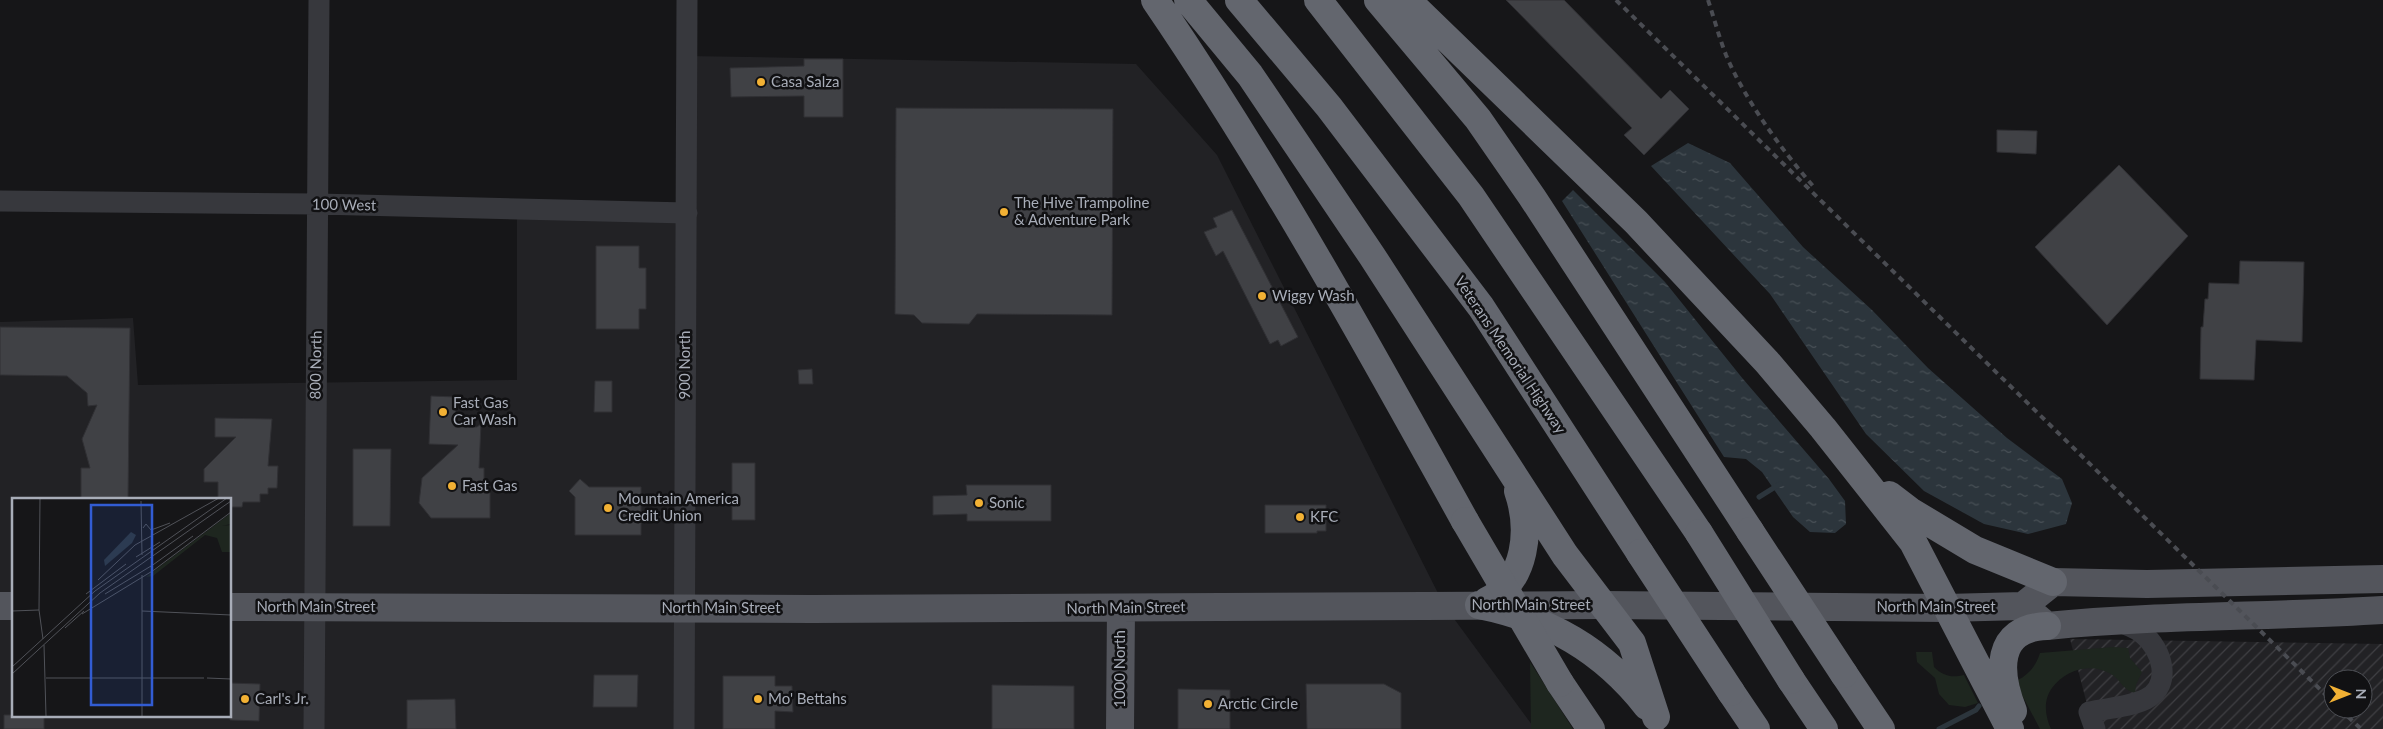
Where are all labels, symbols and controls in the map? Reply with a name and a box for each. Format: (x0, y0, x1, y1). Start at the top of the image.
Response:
place label: Casa Salza (771, 72, 840, 90)
marker: Casa Salza (755, 76, 767, 88)
place label: The Hive Trampoline & Adventure Park (1014, 193, 1149, 228)
street label: 100 West (312, 194, 377, 214)
marker: The Hive Trampoline & Adventure Park (998, 206, 1010, 218)
street label: Veterans Memorial Highway (1451, 272, 1570, 437)
place label: Wiggy Wash (1272, 286, 1355, 304)
marker: Wiggy Wash (1256, 290, 1268, 302)
street label: 800 North (305, 330, 325, 400)
street label: 900 North (675, 331, 693, 399)
place label: Fast Gas Car Wash (453, 393, 516, 428)
marker: Fast Gas Car Wash (437, 406, 449, 418)
place label: Fast Gas (462, 476, 517, 494)
marker: Fast Gas (446, 480, 458, 492)
place label: Mountain America Credit Union (618, 489, 739, 524)
place label: Sonic (989, 493, 1025, 511)
marker: Sonic (973, 497, 985, 509)
inset map (12, 498, 231, 716)
marker: Mountain America Credit Union (602, 502, 614, 514)
place label: KFC (1310, 507, 1338, 525)
marker: KFC (1294, 511, 1306, 523)
street label: North Main Street (1471, 595, 1591, 613)
street label: North Main Street (256, 597, 376, 615)
street label: North Main Street (1066, 597, 1186, 617)
street label: North Main Street (1876, 597, 1996, 615)
street label: North Main Street (661, 598, 781, 616)
street label: 1000 North (1110, 630, 1128, 708)
north arrow (2323, 669, 2373, 719)
place label: Carl's Jr. (255, 689, 309, 707)
place label: Mo' Bettahs (768, 689, 847, 707)
text: N (2353, 689, 2370, 699)
marker: Carl's Jr. (239, 693, 251, 705)
marker: Mo' Bettahs (752, 693, 764, 705)
place label: Arctic Circle (1218, 694, 1298, 712)
marker: Arctic Circle (1202, 698, 1214, 710)

